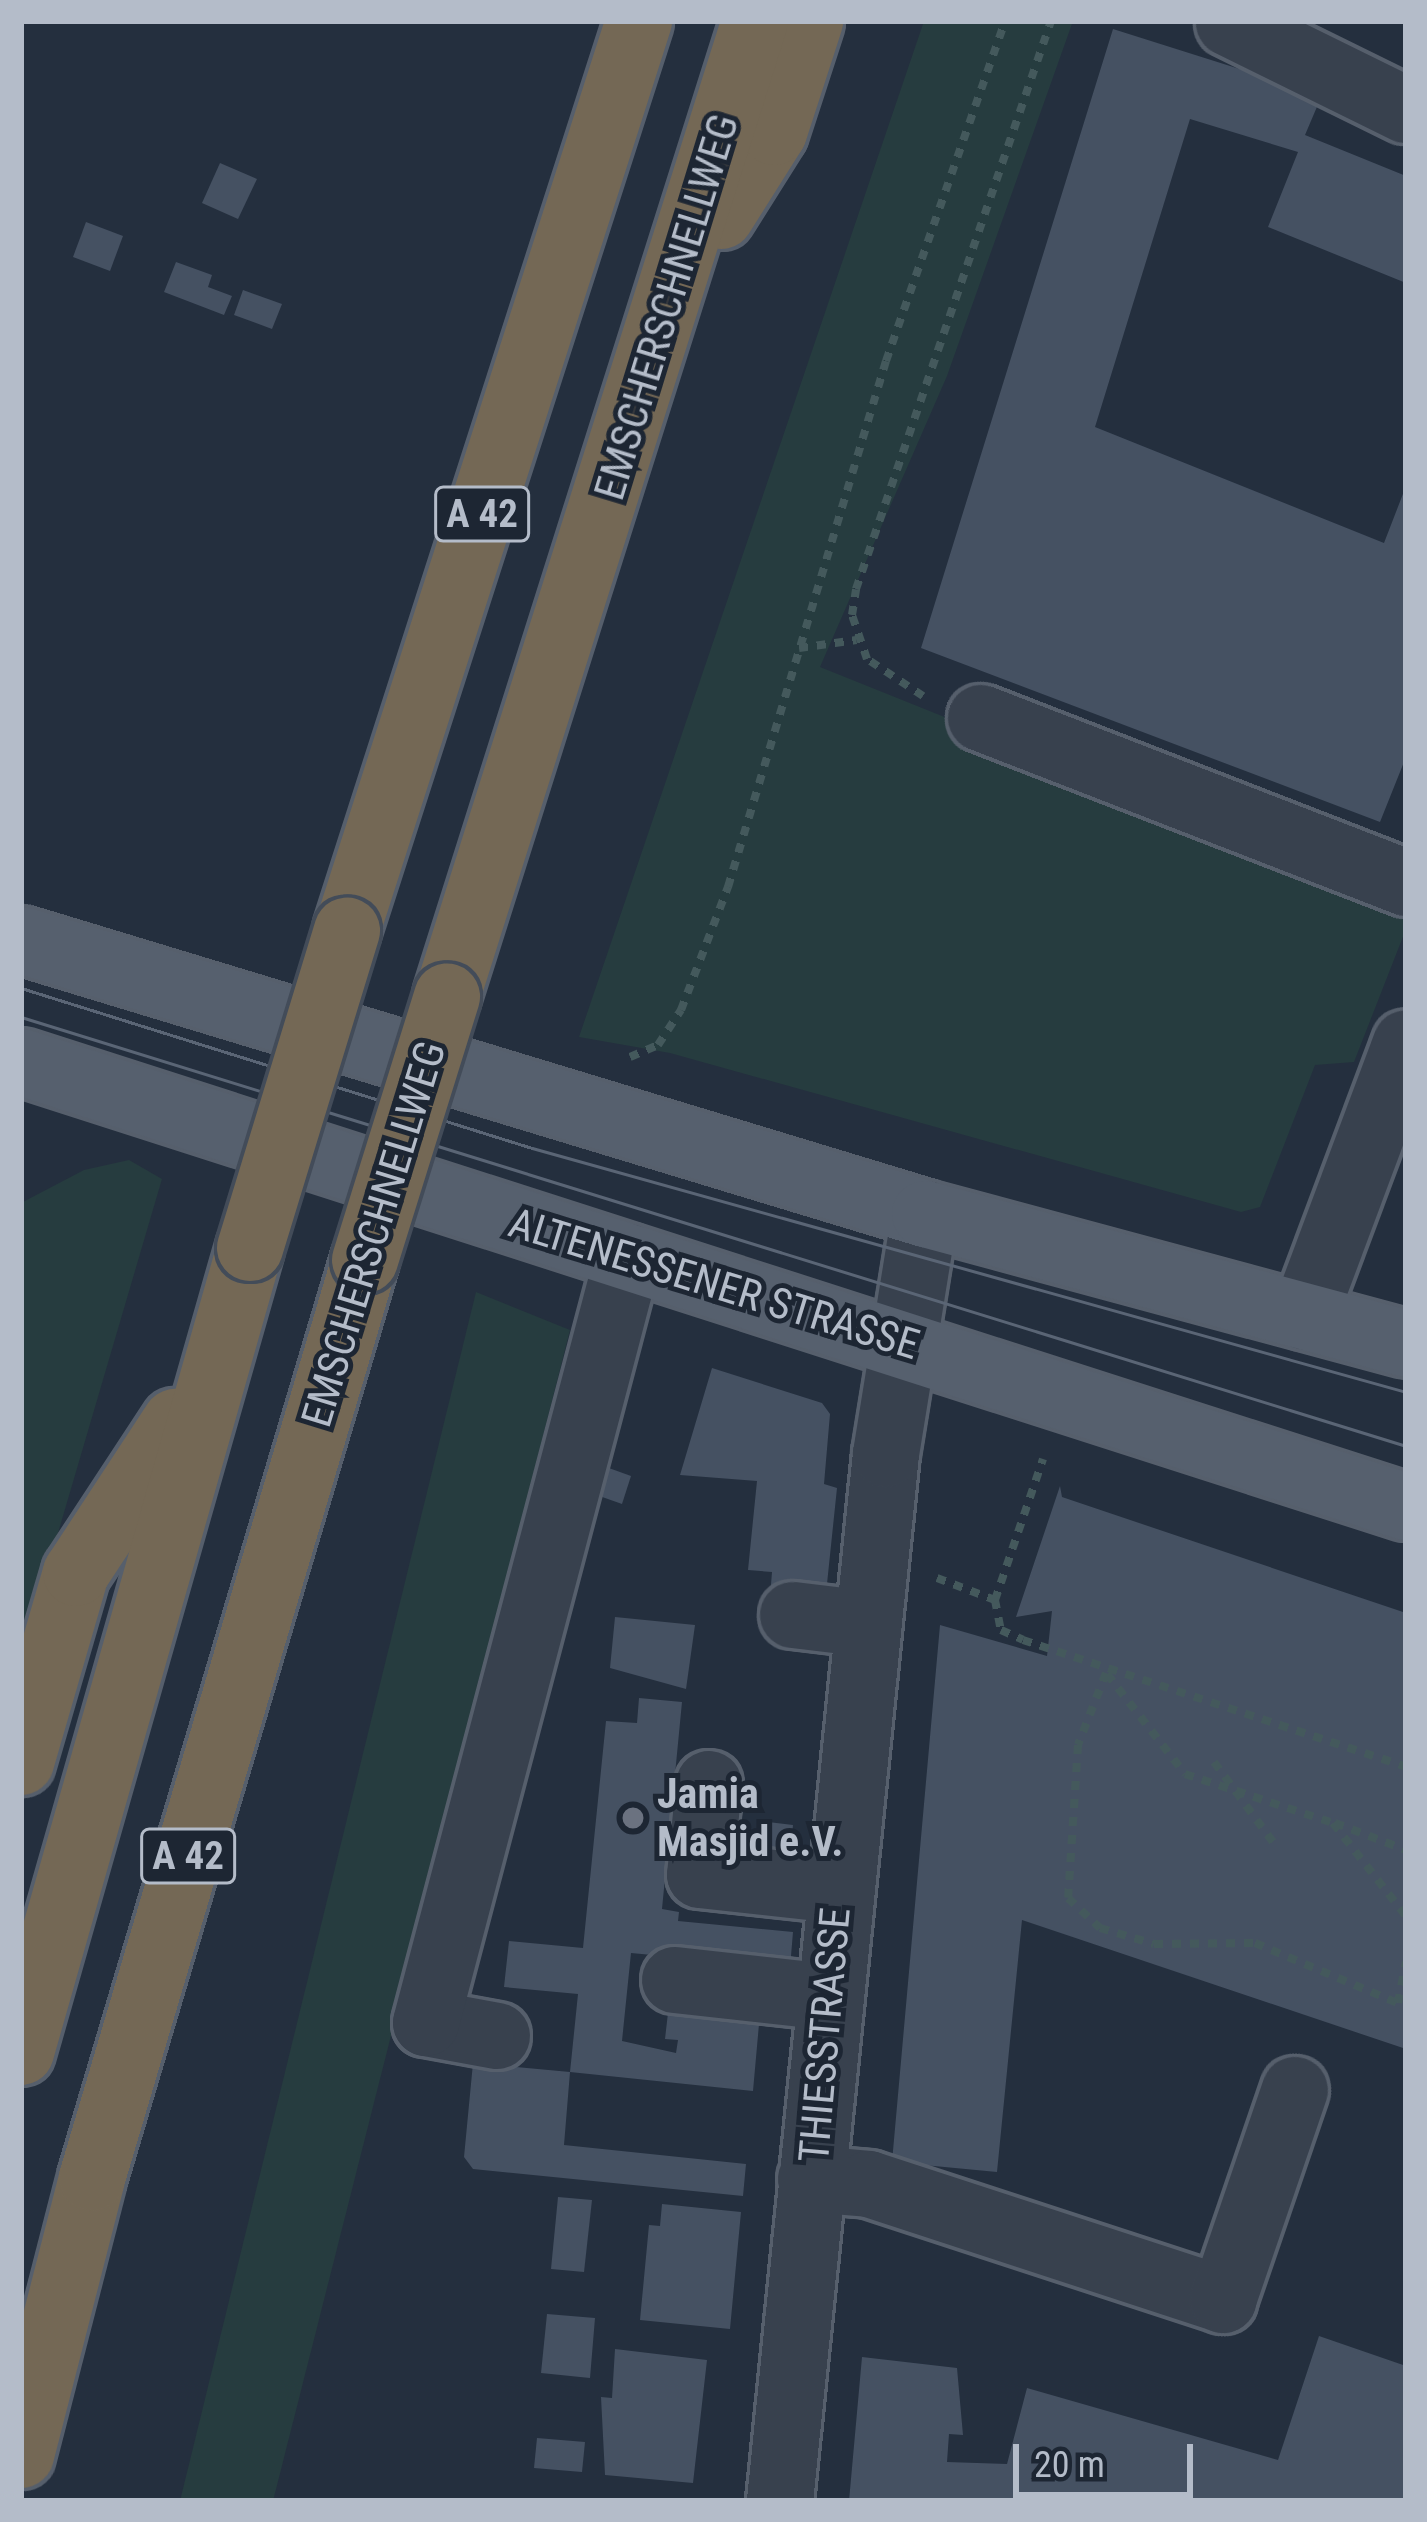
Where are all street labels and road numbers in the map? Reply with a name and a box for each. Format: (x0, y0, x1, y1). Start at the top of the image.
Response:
street label: EMSCHERSCHNELLWEG (584, 108, 750, 506)
road number: A 42 (434, 481, 530, 547)
street label: EMSCHERSCHNELLWEG (291, 1035, 457, 1433)
street label: ALTENESSENER STRASSE (503, 1198, 925, 1370)
road number: A 42 (140, 1823, 236, 1889)
street label: THIESSTRASSE (789, 1905, 861, 2165)

